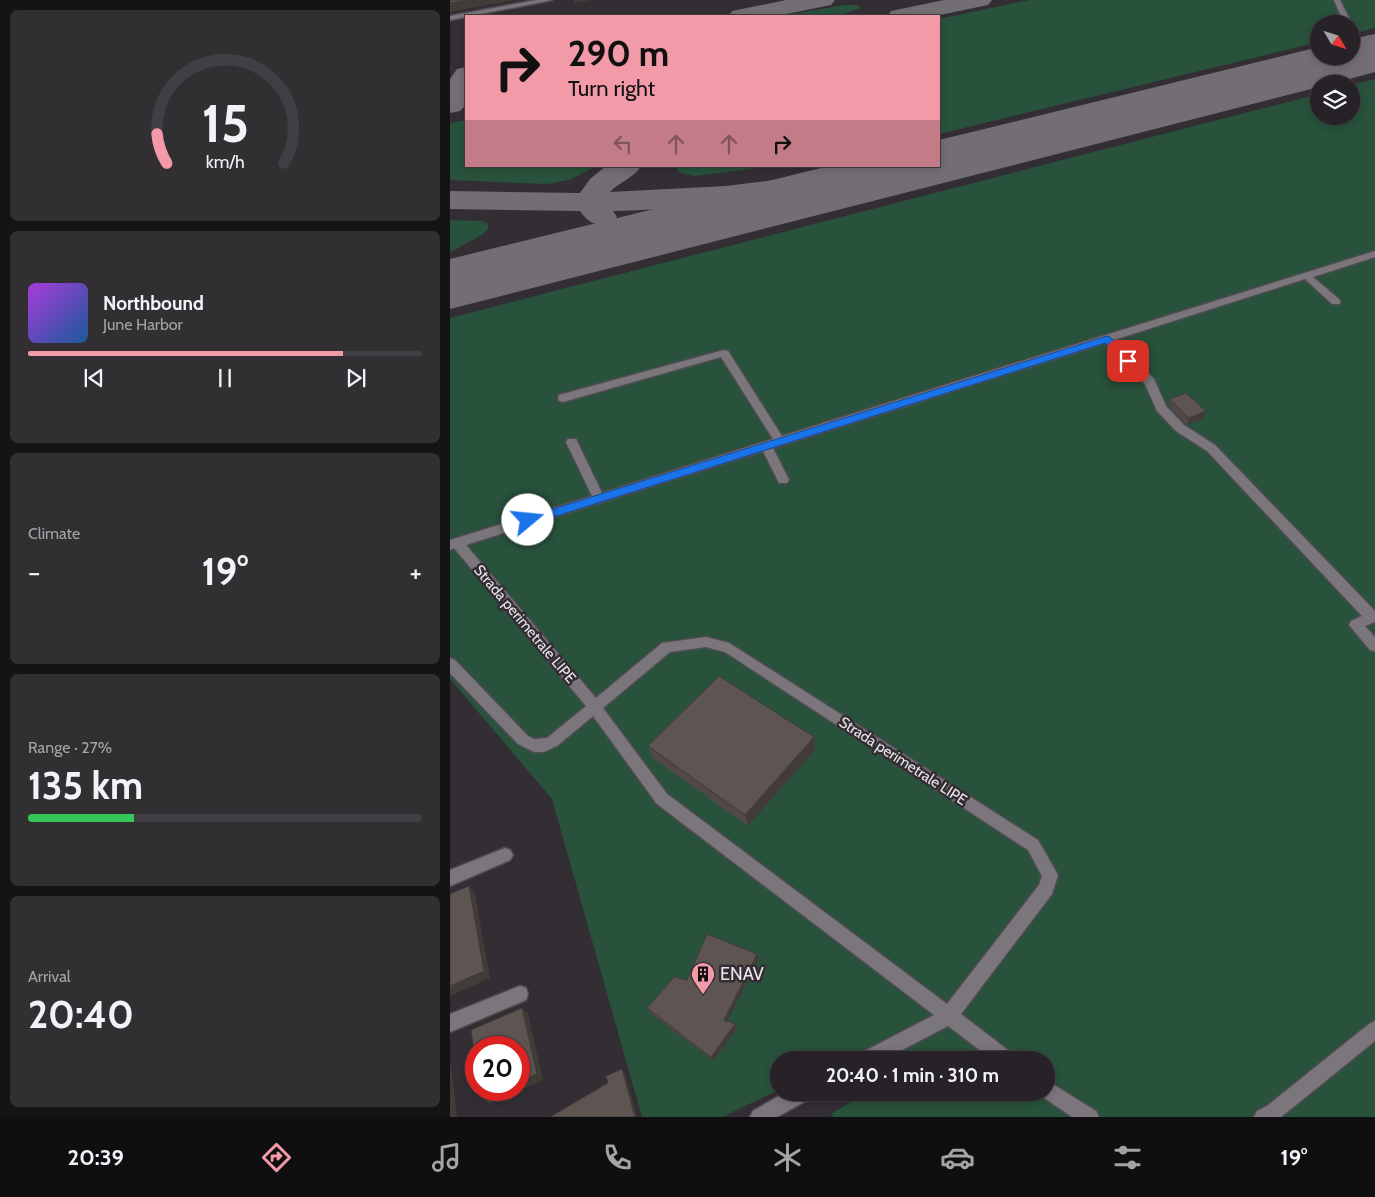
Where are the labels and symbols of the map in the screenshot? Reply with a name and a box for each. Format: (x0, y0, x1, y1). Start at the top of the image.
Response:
north arrow (1310, 15, 1360, 65)
pin (1107, 340, 1149, 382)
position arrow (501, 493, 553, 545)
street label: Strada perimetrale LIPE (470, 561, 580, 687)
street label: Strada perimetrale LIPE (836, 713, 970, 809)
building icon: ENAV (690, 961, 716, 995)
place label: ENAV (720, 963, 764, 985)
speed limit sign: 20 (465, 1036, 530, 1101)

